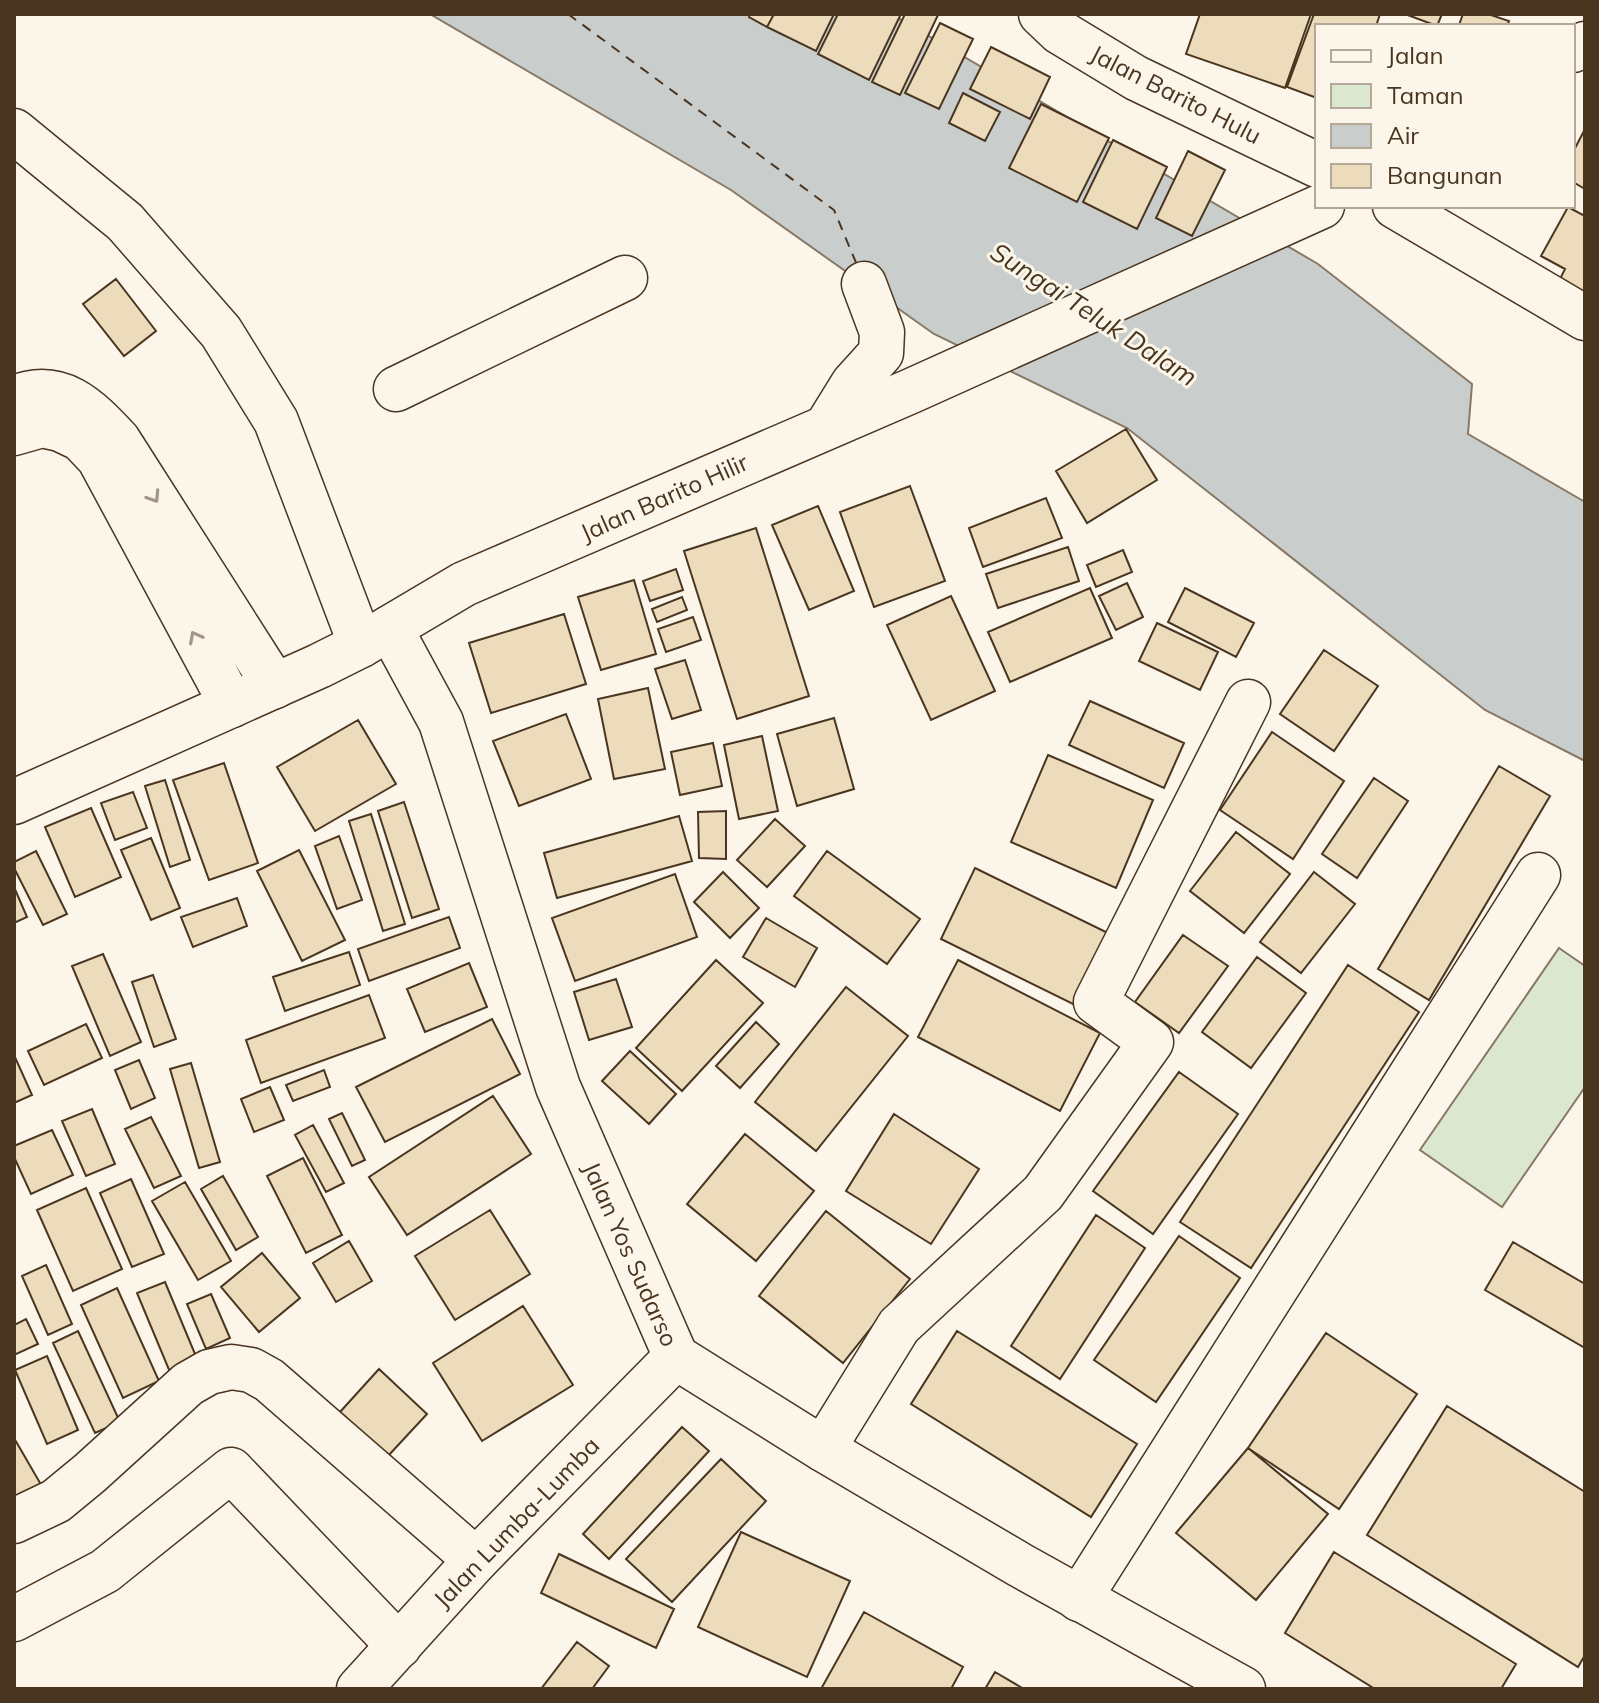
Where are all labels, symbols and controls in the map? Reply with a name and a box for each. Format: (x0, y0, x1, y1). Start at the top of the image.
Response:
legend (1315, 24, 1575, 208)
street label: Jalan Barito Hulu (1085, 38, 1267, 150)
text: Jalan (1387, 40, 1443, 70)
text: Taman (1387, 80, 1464, 110)
text: Air (1387, 120, 1419, 150)
text: Bangunan (1387, 160, 1503, 190)
water label: Sungai Teluk Dalam (985, 235, 1203, 393)
street label: Jalan Barito Hilir (576, 447, 753, 547)
one-way arrow (145, 488, 160, 503)
one-way arrow (189, 631, 205, 645)
street label: Jalan Yos Sudarso (577, 1157, 685, 1351)
street label: Jalan Lumba-Lumba (427, 1430, 605, 1614)

